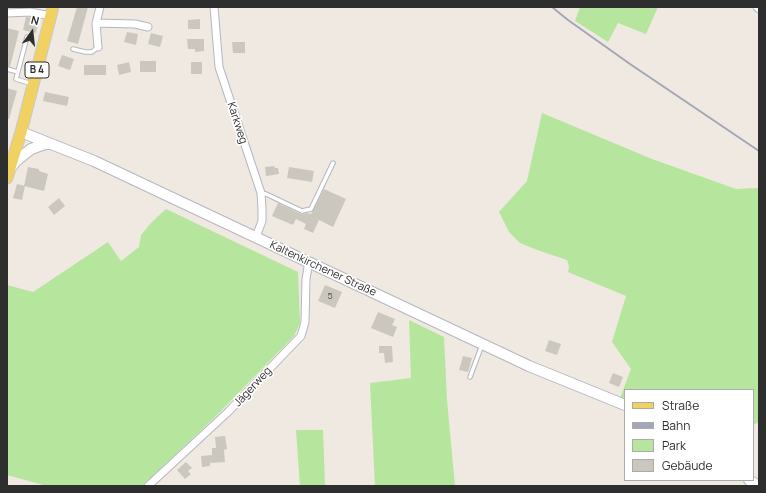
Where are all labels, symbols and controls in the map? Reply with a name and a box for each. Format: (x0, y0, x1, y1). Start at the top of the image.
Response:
north arrow (12, 12, 52, 52)
text: N (29, 12, 41, 28)
road number: B 4 (25, 62, 49, 78)
street label: Karkweg (224, 100, 250, 146)
street label: Kaltenkirchener Straße (268, 238, 378, 300)
house number: 5 (327, 291, 333, 301)
street label: Jägerweg (231, 364, 275, 410)
legend (624, 389, 754, 481)
text: Straße (662, 397, 699, 414)
text: Bahn (662, 417, 690, 434)
text: Park (662, 437, 686, 454)
text: Gebäude (662, 457, 713, 474)

